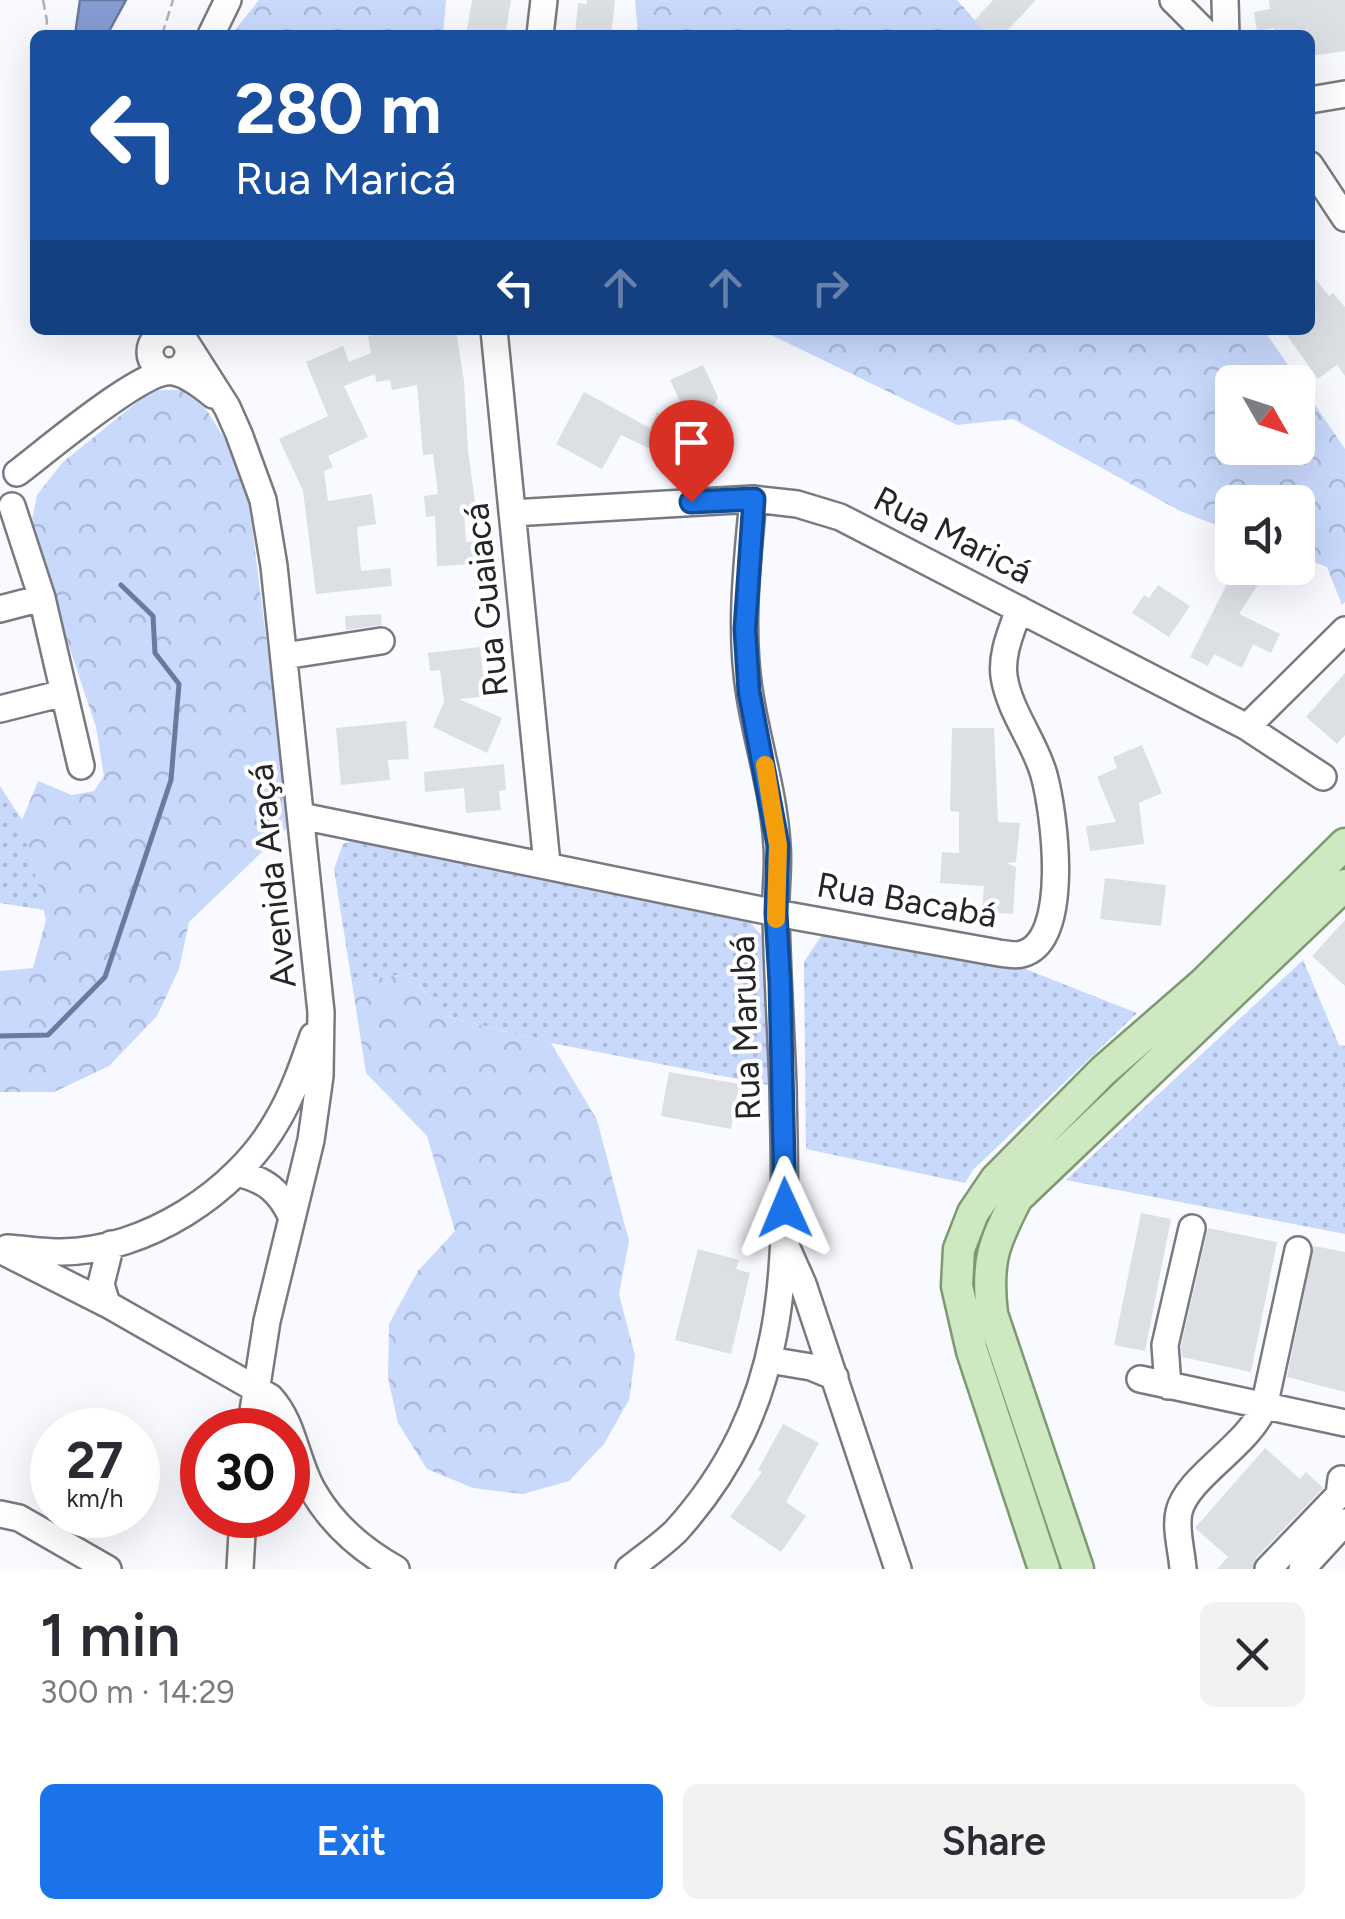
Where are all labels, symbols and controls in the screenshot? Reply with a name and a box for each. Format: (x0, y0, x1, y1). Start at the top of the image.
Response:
text: 280 m (235, 66, 441, 151)
icon: left (70, 70, 200, 200)
text: Rua Maricá (235, 151, 456, 205)
icon: left (488, 260, 543, 315)
icon: ahead (593, 260, 648, 315)
icon: ahead (698, 260, 753, 315)
icon: right (803, 260, 858, 315)
north arrow (1215, 365, 1315, 465)
map controls (1215, 365, 1315, 585)
pin (649, 400, 734, 503)
icon: arrive (664, 415, 719, 470)
street label: Rua Maricá (867, 477, 1039, 593)
button: sound (1215, 485, 1315, 585)
street label: Rua Guaiacá (455, 501, 517, 699)
street label: Avenida Araçá (239, 762, 305, 990)
street label: Rua Bacabá (814, 863, 1000, 937)
street label: Rua Marubá (721, 935, 769, 1121)
position arrow (733, 1156, 837, 1260)
speed limit sign: 30 (180, 1408, 310, 1538)
text: 27 (67, 1430, 123, 1491)
text: km/h (66, 1483, 124, 1513)
text: 1 min (40, 1599, 180, 1671)
button: close (1200, 1602, 1305, 1707)
text: 300 m · 14:29 (40, 1673, 235, 1711)
button: Exit (40, 1784, 663, 1899)
button: Share (683, 1784, 1305, 1899)

